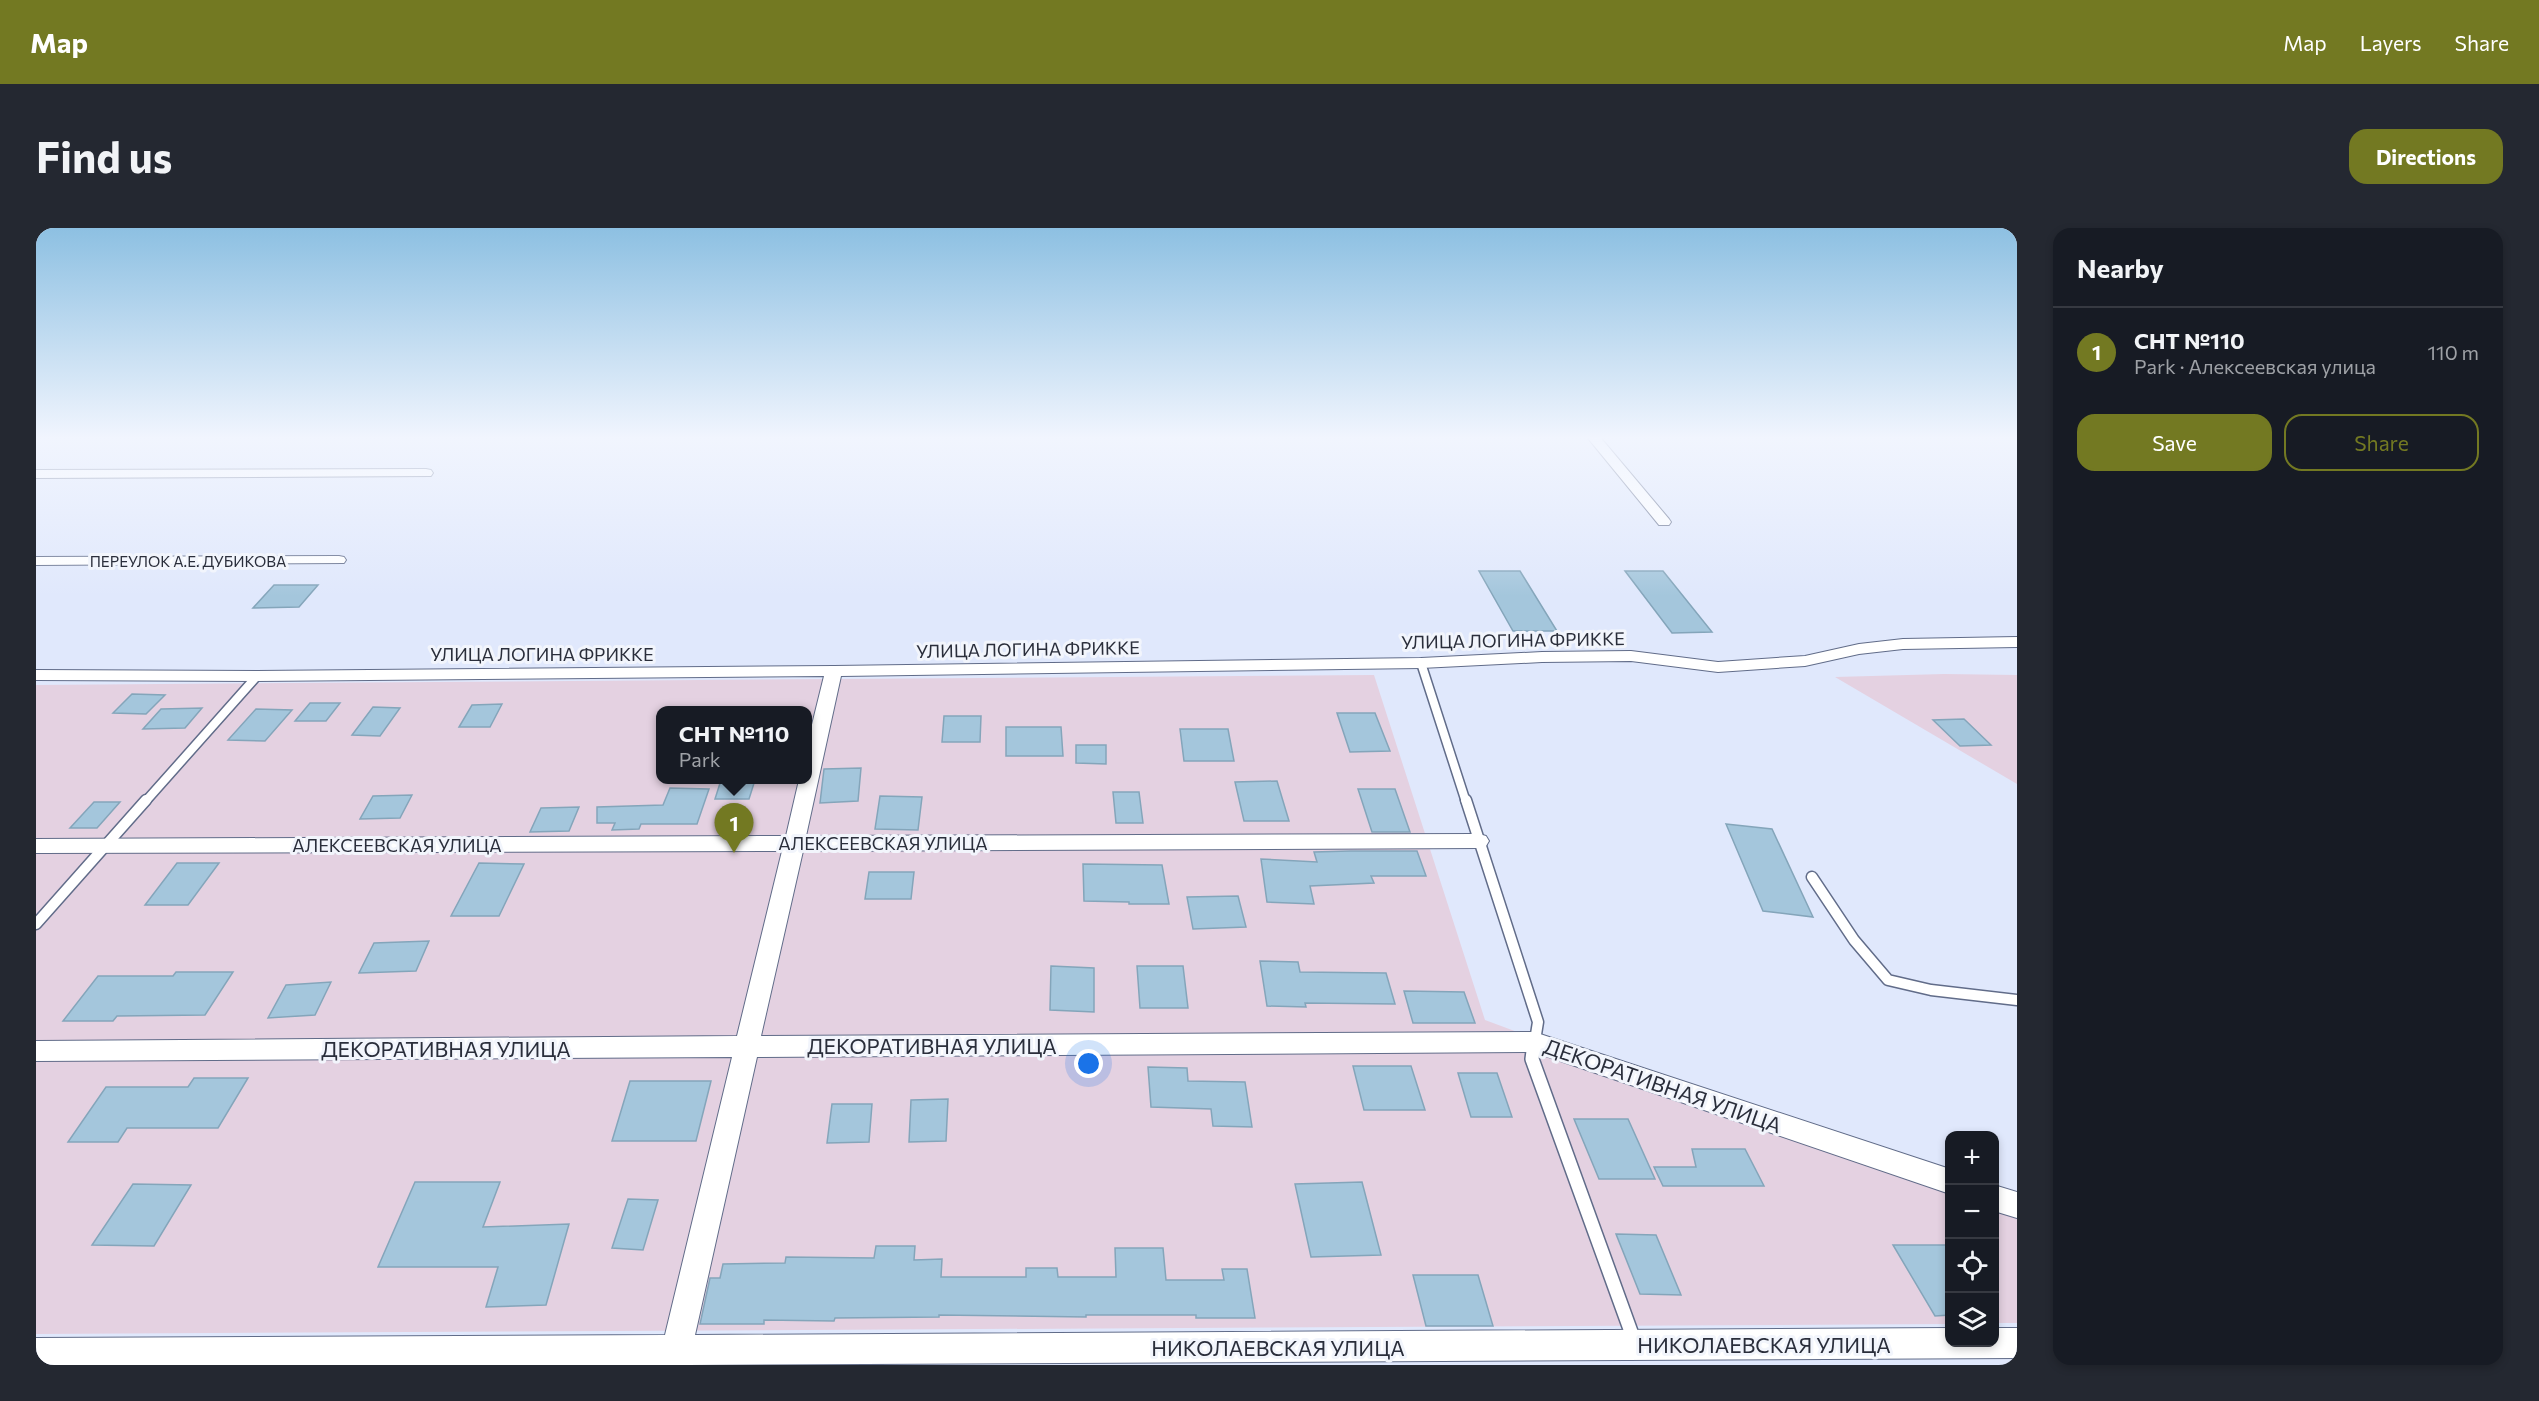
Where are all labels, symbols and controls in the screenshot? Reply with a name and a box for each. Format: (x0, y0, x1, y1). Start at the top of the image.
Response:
text: Map (30, 25, 88, 59)
text: Map (2283, 30, 2327, 55)
text: Layers (2360, 30, 2422, 55)
text: Share (2455, 30, 2509, 55)
button: Directions (2349, 129, 2503, 184)
text: Find us (36, 130, 172, 182)
text: Nearby (2077, 252, 2164, 283)
text: СНТ №110 (2134, 327, 2245, 354)
text: 1 (2092, 340, 2101, 364)
text: 110 m (2428, 340, 2479, 364)
text: Park · Алексеевская улица (2134, 354, 2376, 378)
button: Save (2077, 414, 2272, 471)
button: Share (2284, 414, 2479, 471)
street label: ПЕРЕУЛОК А.Е. ДУБИКОВА (90, 552, 286, 570)
street label: УЛИЦА ЛОГИНА ФРИККЕ (1401, 627, 1625, 653)
street label: УЛИЦА ЛОГИНА ФРИККЕ (916, 636, 1140, 662)
street label: УЛИЦА ЛОГИНА ФРИККЕ (430, 643, 654, 665)
popup (656, 706, 812, 784)
text: СНТ №110 (679, 720, 789, 747)
text: Park (679, 747, 721, 771)
pin: 1 (714, 804, 754, 853)
street label: АЛЕКСЕЕВСКАЯ УЛИЦА (778, 832, 988, 854)
street label: АЛЕКСЕЕВСКАЯ УЛИЦА (292, 834, 502, 856)
street label: ДЕКОРАТИВНАЯ УЛИЦА (807, 1033, 1057, 1058)
street label: ДЕКОРАТИВНАЯ УЛИЦА (1541, 1033, 1785, 1137)
street label: ДЕКОРАТИВНАЯ УЛИЦА (321, 1036, 571, 1061)
your location (1074, 1049, 1103, 1078)
map controls (1945, 1131, 1999, 1347)
button: + (1945, 1131, 1999, 1185)
button: − (1945, 1185, 1999, 1239)
button: locate (1945, 1239, 1999, 1293)
button: layers (1945, 1293, 1999, 1347)
street label: НИКОЛАЕВСКАЯ УЛИЦА (1637, 1332, 1891, 1357)
street label: НИКОЛАЕВСКАЯ УЛИЦА (1151, 1335, 1405, 1360)

